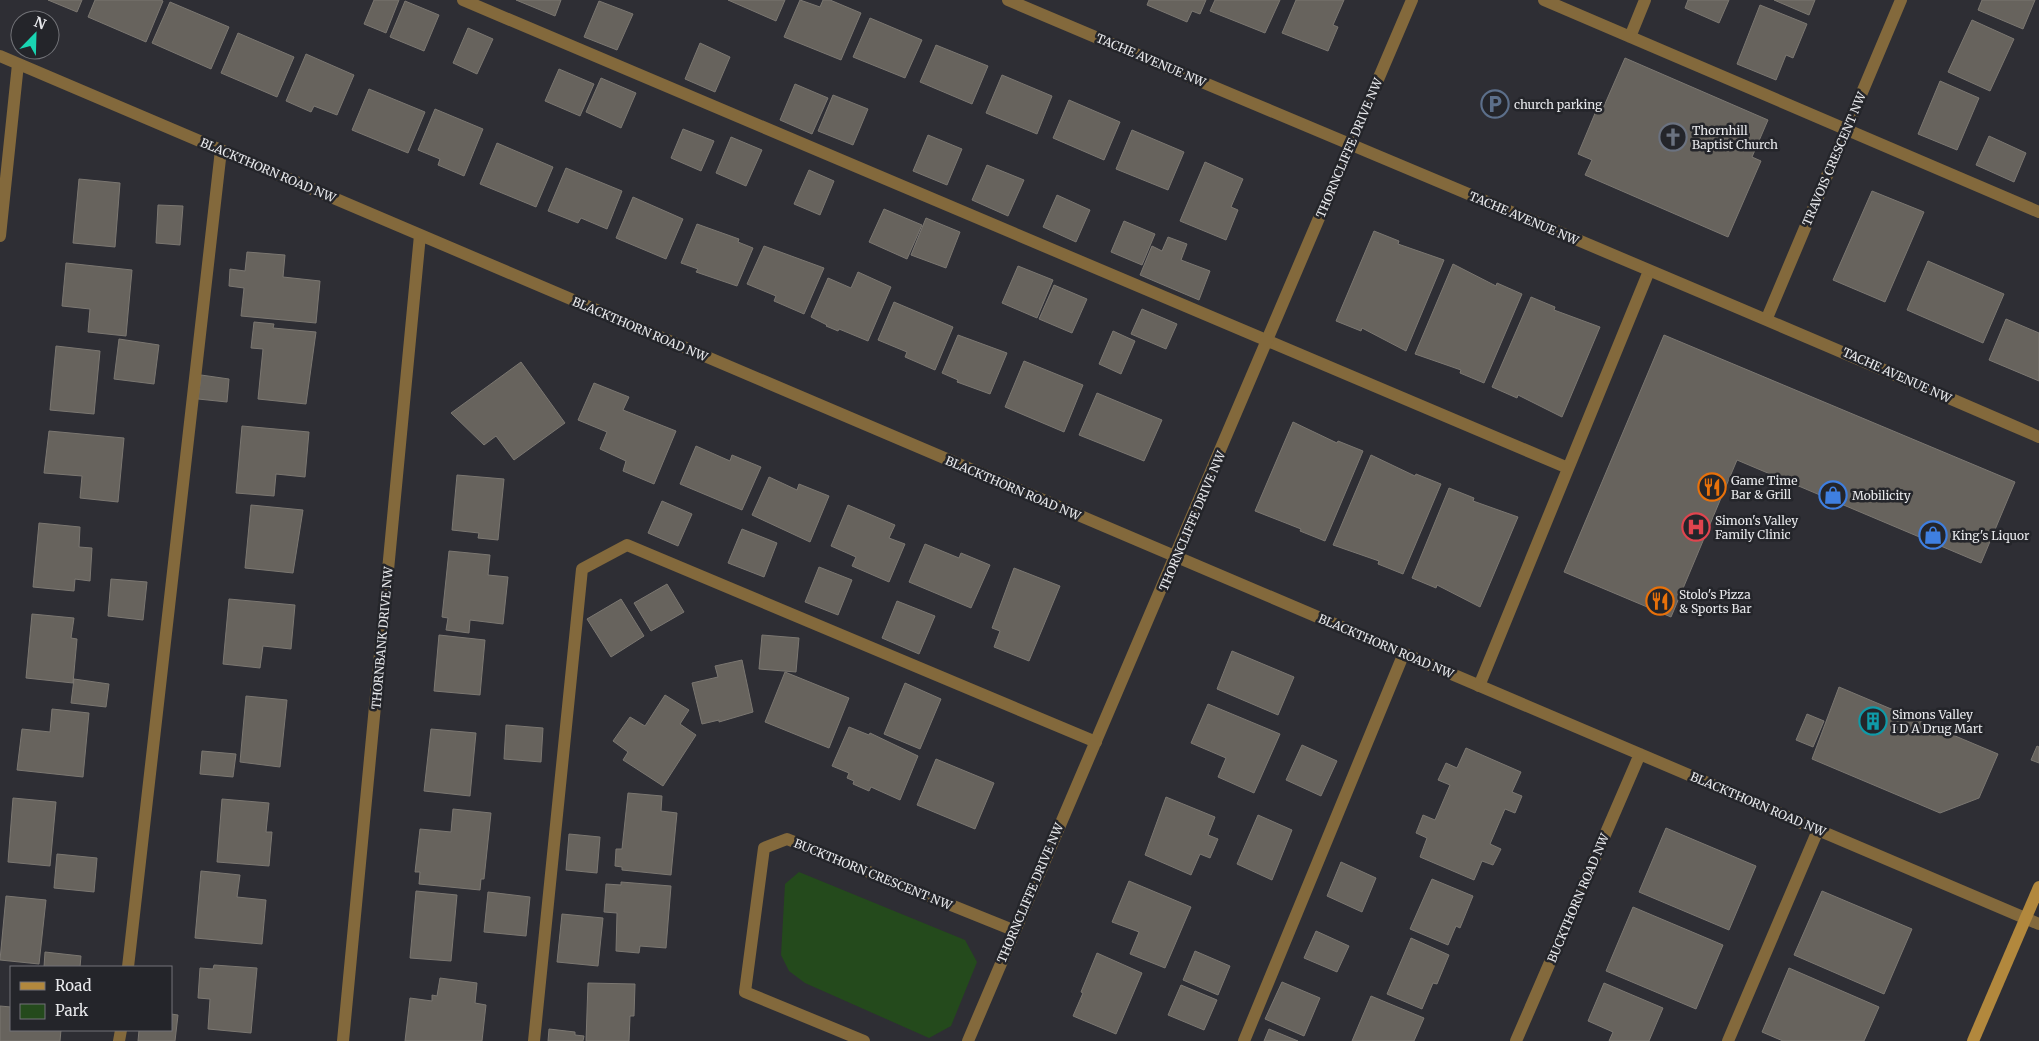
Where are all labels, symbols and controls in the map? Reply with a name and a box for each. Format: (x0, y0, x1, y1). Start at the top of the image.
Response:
north arrow (10, 10, 60, 60)
text: N (31, 13, 49, 33)
street label: TACHE AVENUE NW (1094, 30, 1209, 90)
street label: THORNCLIFFE DRIVE NW (1313, 75, 1386, 220)
parking icon: church parking (1480, 89, 1510, 119)
street label: TRAVOIS CRESCENT NW (1799, 89, 1869, 228)
place label: church parking (1514, 97, 1603, 112)
church icon: Thornhill Baptist Church (1658, 122, 1688, 152)
place label: Thornhill Baptist Church (1692, 123, 1778, 152)
street label: BLACKTHORN ROAD NW (198, 135, 339, 206)
street label: TACHE AVENUE NW (1467, 188, 1582, 248)
street label: BLACKTHORN ROAD NW (570, 294, 711, 365)
street label: TACHE AVENUE NW (1840, 344, 1955, 406)
street label: THORNCLIFFE DRIVE NW (1156, 448, 1229, 593)
street label: BLACKTHORN ROAD NW (943, 453, 1084, 524)
restaurant icon: Game Time Bar & Grill (1697, 472, 1727, 502)
place label: Game Time Bar & Grill (1731, 473, 1798, 502)
shop icon: Mobilicity (1818, 480, 1848, 510)
place label: Mobilicity (1852, 488, 1911, 503)
hospital icon: Simon's Valley Family Clinic (1681, 512, 1711, 542)
place label: Simon's Valley Family Clinic (1715, 513, 1798, 542)
shop icon: King's Liquor (1918, 520, 1948, 550)
place label: King's Liquor (1952, 528, 2030, 543)
street label: THORNBANK DRIVE NW (368, 565, 396, 710)
restaurant icon: Stolo's Pizza & Sports Bar (1645, 586, 1675, 616)
place label: Stolo's Pizza & Sports Bar (1679, 587, 1752, 616)
street label: BLACKTHORN ROAD NW (1316, 611, 1457, 682)
building icon: Simons Valley I D A Drug Mart (1858, 706, 1888, 736)
place label: Simons Valley I D A Drug Mart (1892, 707, 1983, 736)
street label: BLACKTHORN ROAD NW (1688, 769, 1829, 840)
street label: THORNCLIFFE DRIVE NW (994, 820, 1067, 965)
street label: BUCKTHORN ROAD NW (1544, 830, 1612, 965)
street label: BUCKTHORN CRESCENT NW (792, 835, 955, 913)
legend (10, 966, 172, 1031)
text: Road (55, 976, 91, 995)
text: Park (55, 1001, 89, 1020)

